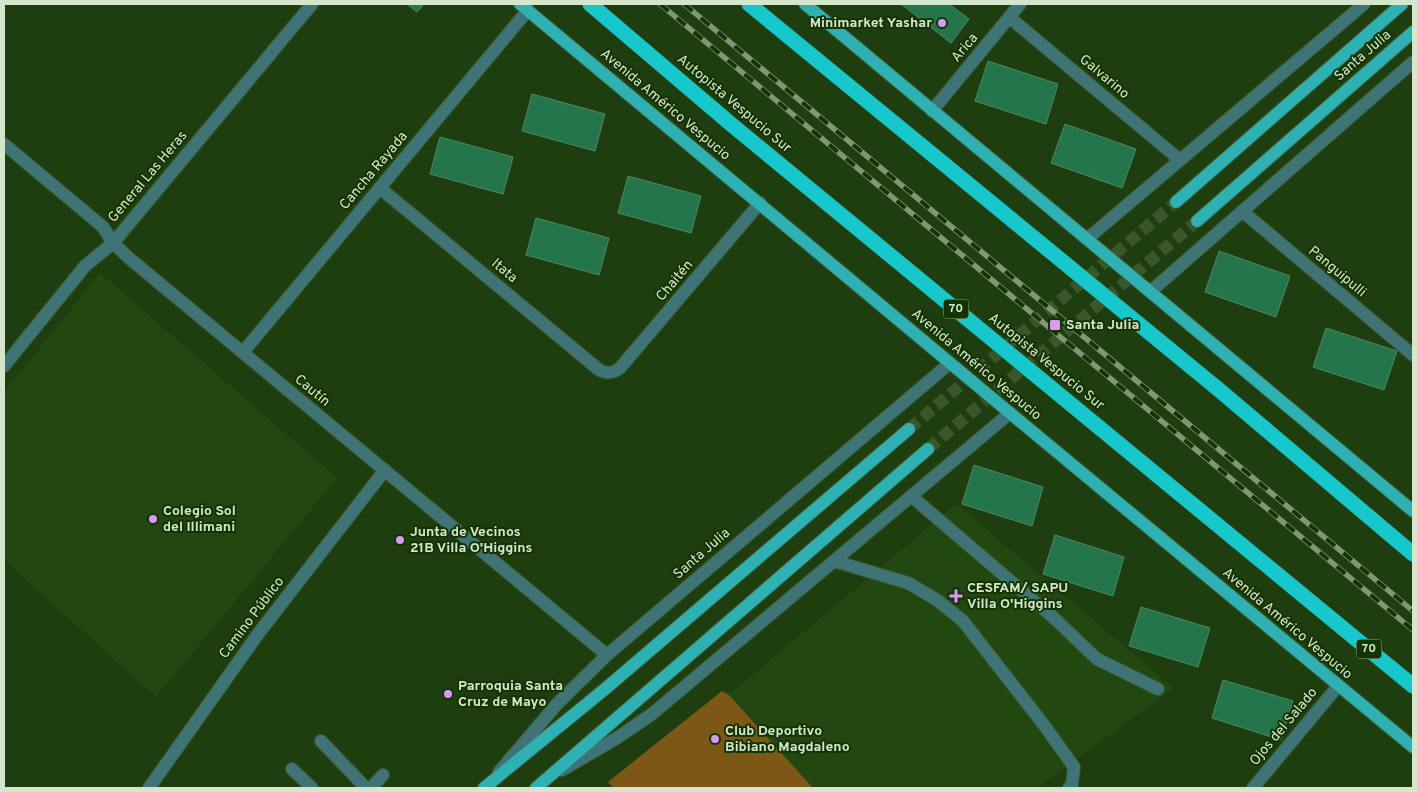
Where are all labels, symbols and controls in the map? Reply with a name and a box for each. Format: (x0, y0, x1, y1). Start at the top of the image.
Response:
place label: Minimarket Yashar (810, 15, 932, 32)
marker: Minimarket Yashar (936, 17, 948, 29)
street label: Santa Julia (1331, 27, 1395, 85)
street label: Arica (948, 30, 982, 66)
street label: Avenida Américo Vespucio (597, 46, 734, 165)
street label: Autopista Vespucio Sur (673, 51, 795, 157)
street label: Galvarino (1076, 51, 1133, 103)
street label: General Las Heras (105, 128, 191, 226)
street label: Cancha Rayada (336, 128, 412, 214)
street label: Panguipulli (1305, 243, 1369, 301)
street label: Itata (488, 255, 520, 287)
street label: Chaitén (653, 257, 697, 305)
road number: 70 (944, 300, 968, 318)
street label: Avenida Américo Vespucio (908, 306, 1045, 425)
street label: Autopista Vespucio Sur (985, 310, 1108, 414)
place label: Santa Julia (1066, 317, 1139, 334)
marker: Santa Julia (1048, 318, 1062, 332)
street label: Cautín (291, 371, 333, 411)
place label: Colegio Sol del Illimani (163, 503, 236, 536)
marker: Colegio Sol del Illimani (147, 513, 159, 525)
place label: Junta de Vecinos 21B Villa O'Higgins (410, 524, 533, 557)
street label: Santa Julia (670, 525, 734, 583)
marker: Junta de Vecinos 21B Villa O'Higgins (394, 534, 406, 546)
street label: Avenida Américo Vespucio (1219, 565, 1356, 684)
street label: Camino Público (216, 574, 288, 662)
place label: CESFAM/ SAPU Villa O'Higgins (967, 580, 1068, 613)
marker: CESFAM/ SAPU Villa O'Higgins (949, 589, 963, 603)
road number: 70 (1356, 640, 1382, 659)
place label: Parroquia Santa Cruz de Mayo (458, 678, 563, 711)
street label: Ojos del Salado (1247, 684, 1322, 769)
marker: Parroquia Santa Cruz de Mayo (442, 688, 454, 700)
place label: Club Deportivo Bibiano Magdaleno (725, 723, 850, 756)
marker: Club Deportivo Bibiano Magdaleno (709, 733, 721, 745)

